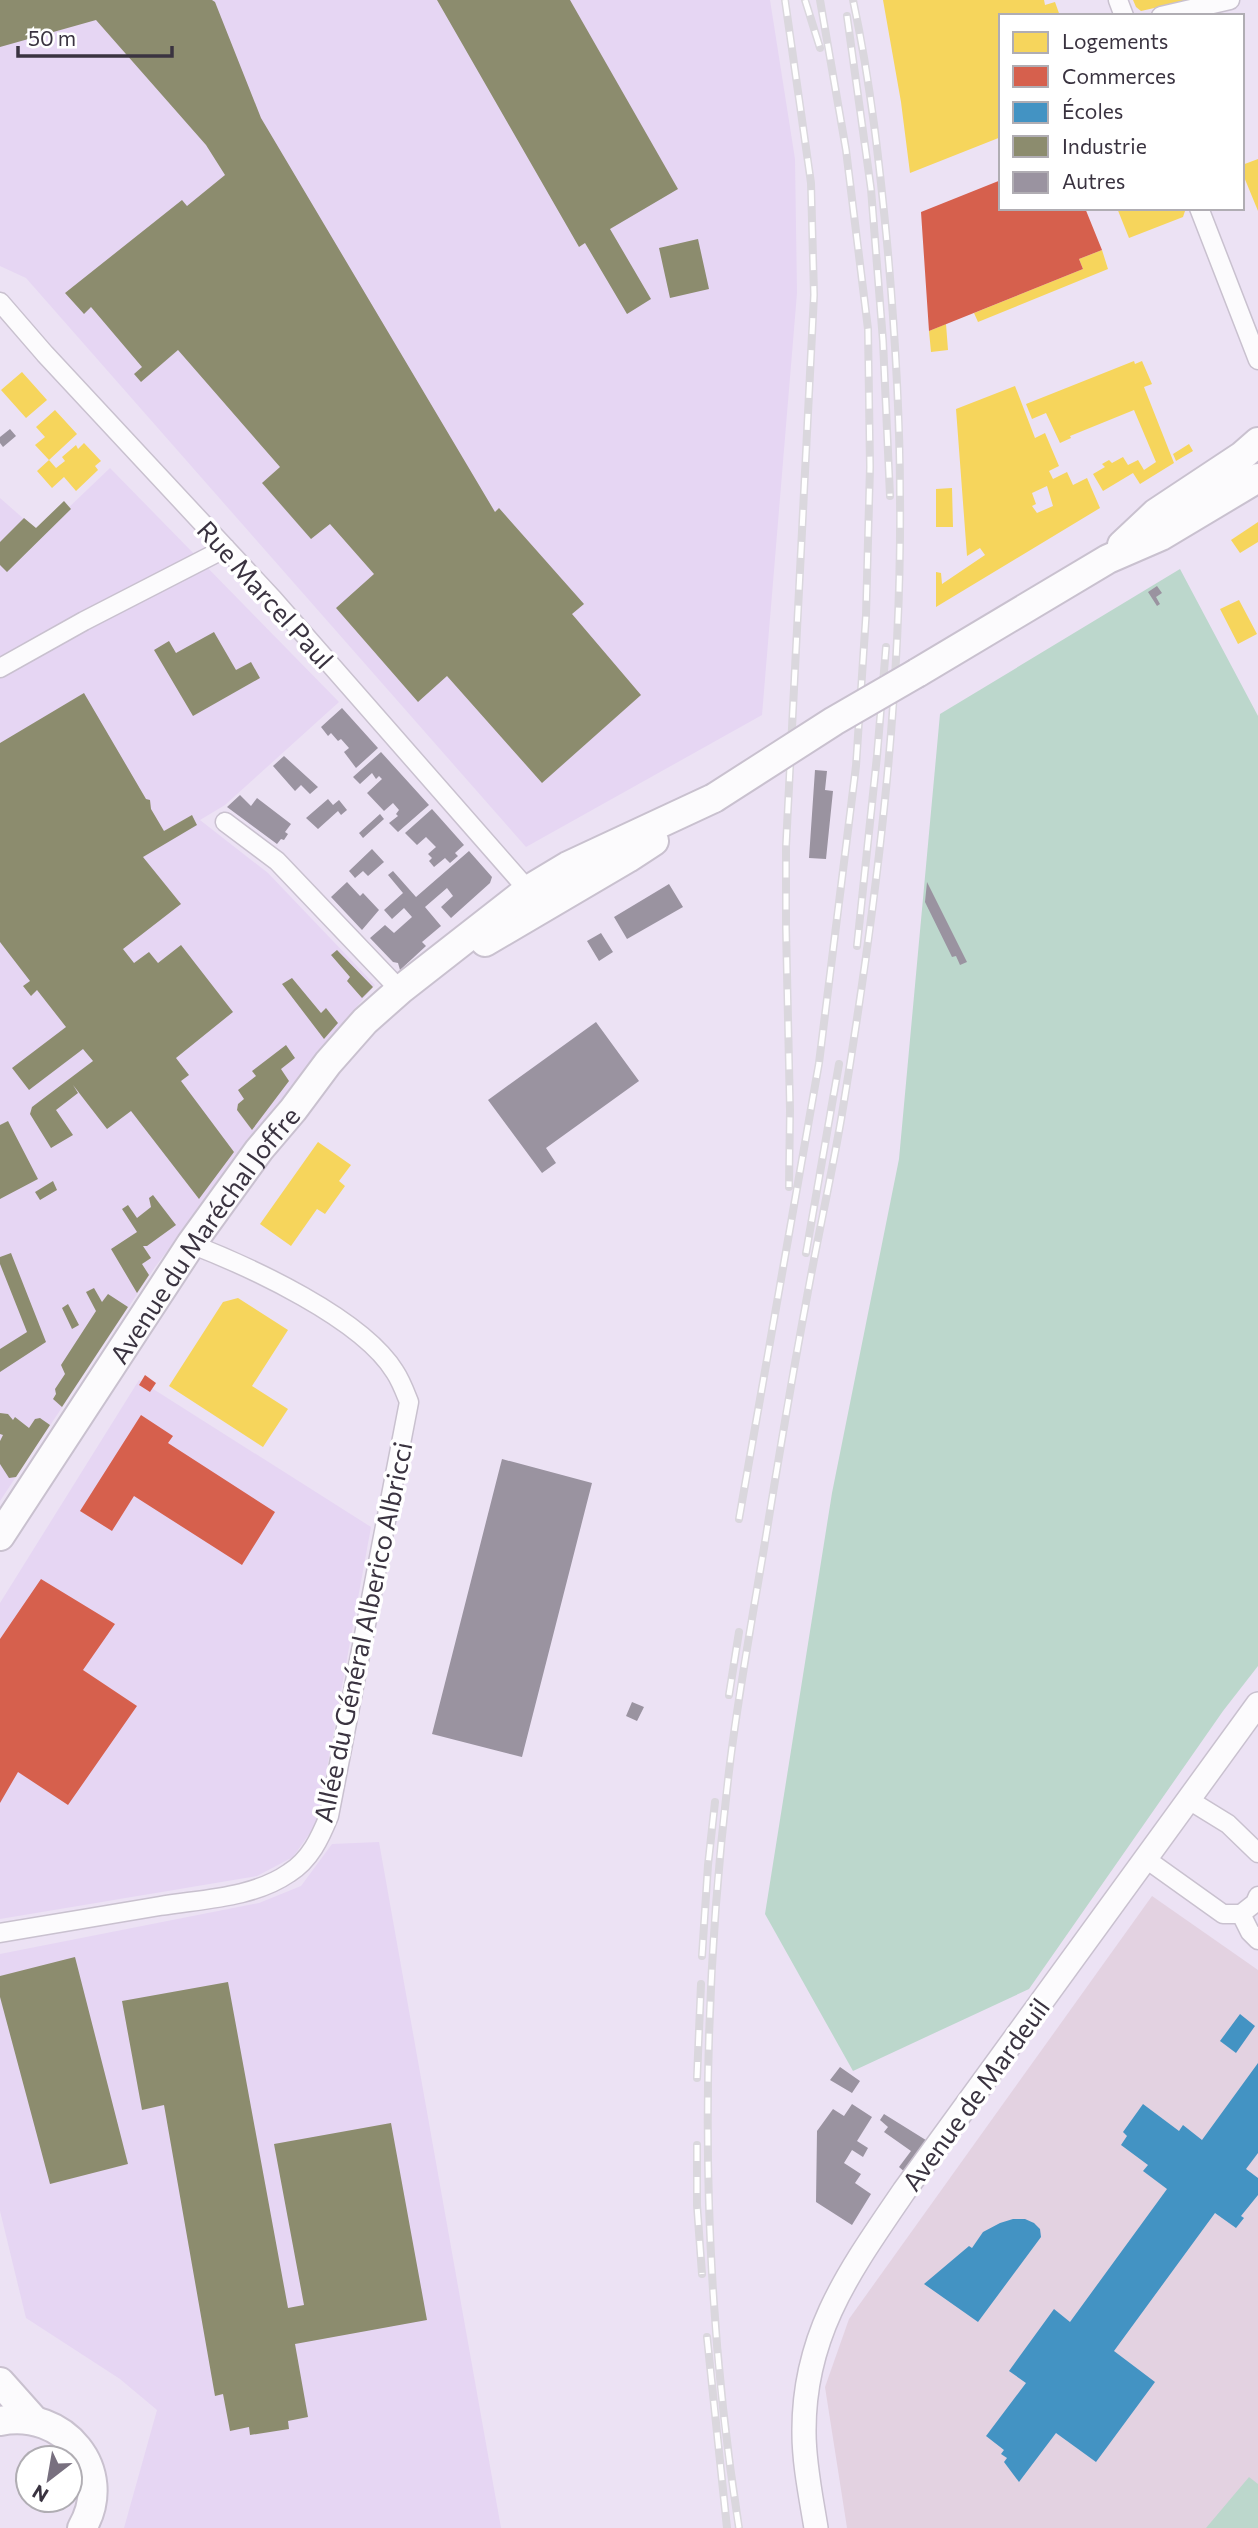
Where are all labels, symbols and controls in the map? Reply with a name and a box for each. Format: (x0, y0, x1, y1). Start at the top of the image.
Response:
scale bar (18, 14, 172, 58)
legend (999, 14, 1244, 210)
text: 50 m (28, 25, 76, 50)
text: Logements (1062, 28, 1168, 53)
text: Commerces (1062, 63, 1176, 88)
text: Écoles (1062, 98, 1123, 123)
text: Industrie (1062, 133, 1147, 158)
text: Autres (1062, 168, 1125, 193)
street label: Rue Marcel Paul (192, 514, 340, 674)
street label: Avenue du Maréchal Joffre (102, 1100, 305, 1369)
street label: Allée du Général Alberico Albricci (306, 1439, 418, 1825)
street label: Avenue de Mardeuil (895, 1992, 1055, 2196)
north arrow (14, 2444, 84, 2514)
text: N (28, 2480, 52, 2508)

